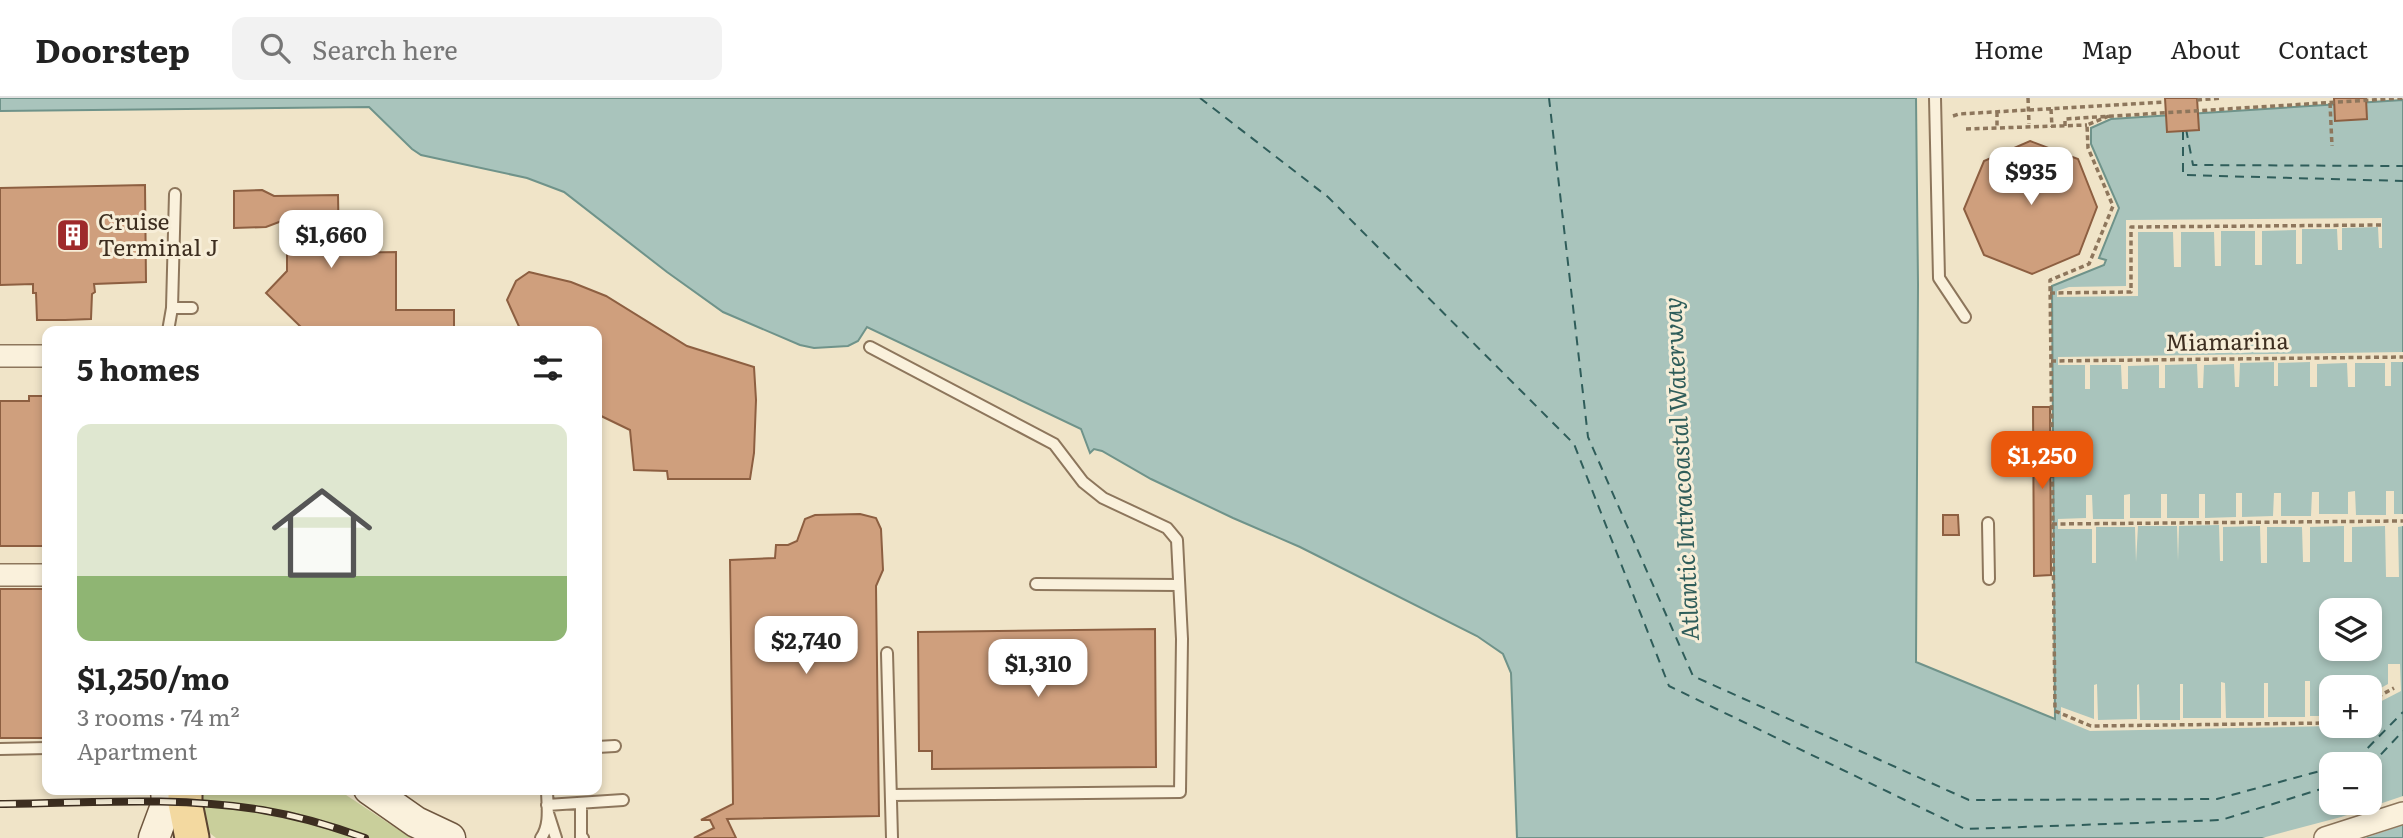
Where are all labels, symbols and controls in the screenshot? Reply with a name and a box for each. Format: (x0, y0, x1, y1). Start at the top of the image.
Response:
search box (232, 17, 722, 80)
text: Doorstep (35, 24, 190, 73)
icon: search (256, 29, 294, 67)
text: Search here (312, 29, 458, 68)
text: Home (1974, 31, 2043, 66)
text: Map (2081, 31, 2132, 66)
text: About (2170, 31, 2240, 66)
text: Contact (2278, 31, 2368, 66)
pin: $935 (1990, 148, 2072, 207)
text: $935 (2005, 153, 2057, 187)
place label: Cruise Terminal J (98, 203, 219, 263)
pin: $1,660 (274, 211, 388, 270)
building icon: Cruise Terminal J (54, 216, 92, 254)
text: $1,660 (295, 216, 367, 250)
water label: Atlantic Intracoastal Waterway (1653, 296, 1706, 642)
street label: Miamarina (2165, 322, 2290, 358)
text: 5 homes (77, 346, 200, 390)
icon: filters (529, 349, 567, 387)
pin: $1,250 (1985, 432, 2099, 491)
text: $1,250 (2007, 437, 2077, 471)
icon: home (259, 470, 385, 596)
map controls (2319, 598, 2382, 815)
button: layers (2319, 598, 2382, 661)
pin: $2,740 (749, 616, 863, 676)
text: $2,740 (771, 622, 841, 656)
pin: $1,310 (981, 640, 1095, 699)
text: $1,310 (1004, 645, 1072, 679)
text: $1,250/mo (77, 655, 230, 699)
button: + (2319, 675, 2382, 738)
text: 3 rooms · 74 m² (77, 699, 240, 733)
text: Apartment (77, 733, 197, 767)
button: − (2319, 752, 2382, 815)

